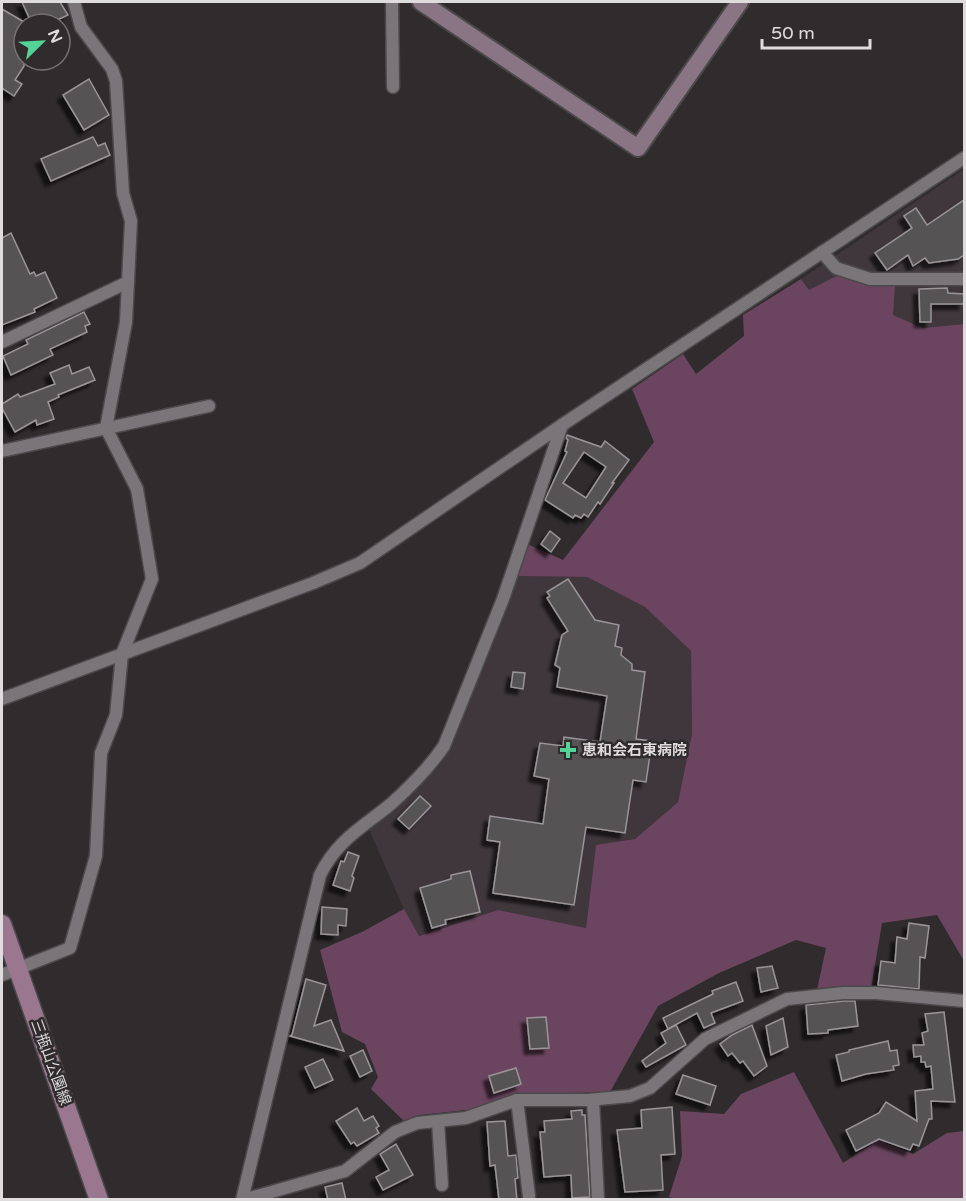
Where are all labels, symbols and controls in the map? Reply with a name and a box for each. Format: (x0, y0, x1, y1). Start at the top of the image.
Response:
north arrow (12, 12, 72, 72)
scale bar (762, 12, 870, 50)
text: 50 m (771, 22, 815, 44)
text: N (43, 26, 67, 46)
marker: 恵和会石東病院 (559, 741, 577, 759)
place label: 恵和会石東病院 (582, 741, 687, 759)
street label: 三瓶山公園線 (27, 1017, 75, 1107)

